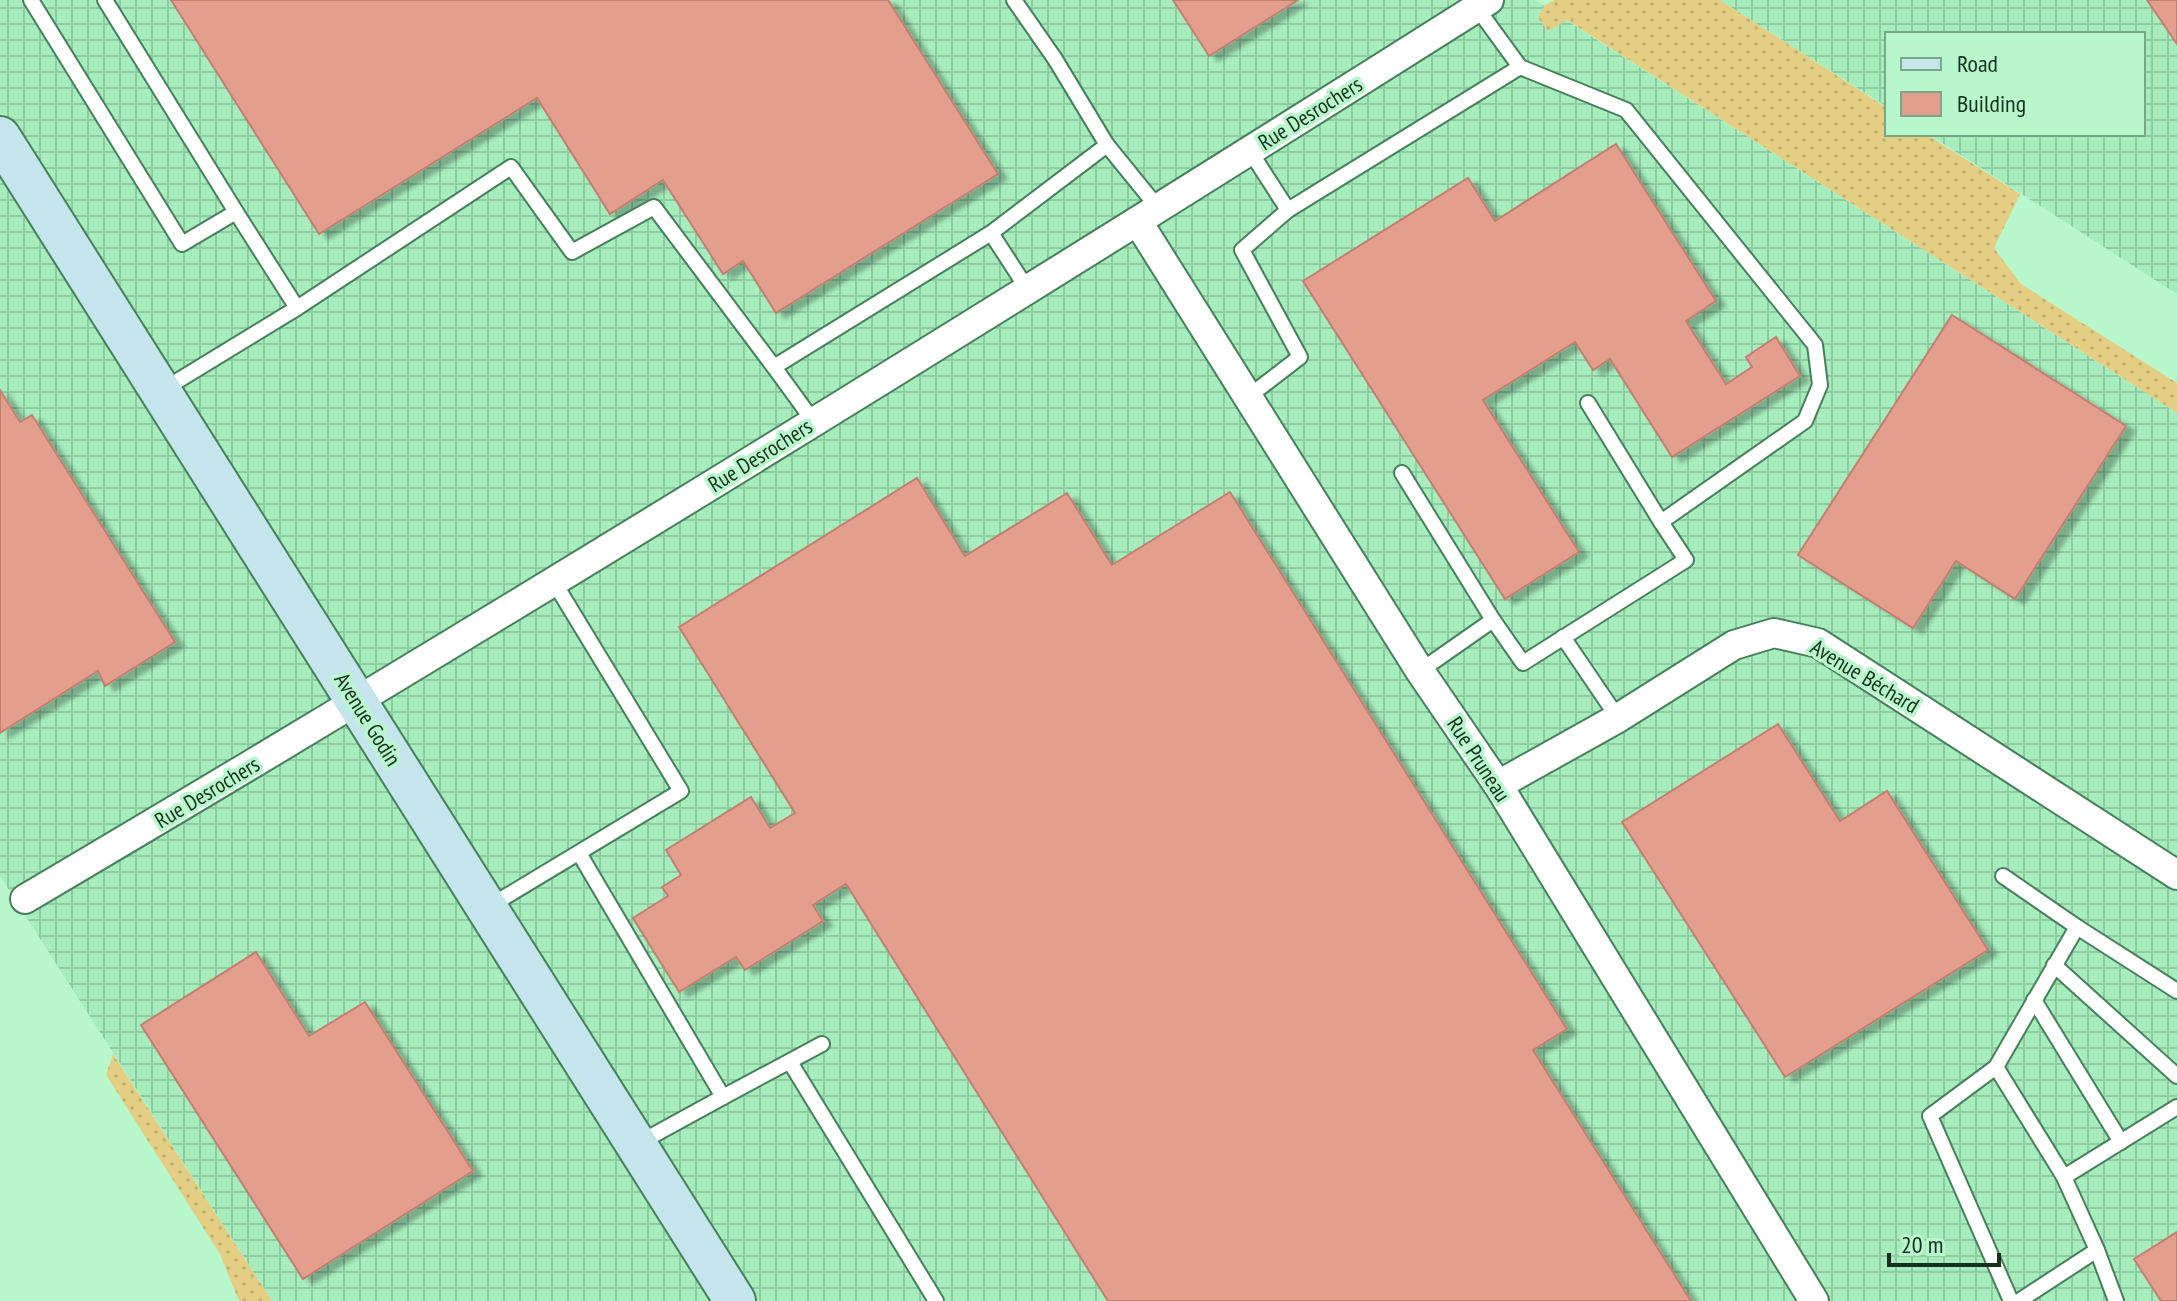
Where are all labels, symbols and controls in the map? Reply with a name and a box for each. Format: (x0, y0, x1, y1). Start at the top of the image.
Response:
legend (1885, 32, 2145, 136)
text: Road (1957, 48, 1998, 79)
street label: Rue Desrochers (1253, 70, 1367, 156)
text: Building (1957, 88, 2026, 119)
street label: Rue Desrochers (703, 412, 817, 498)
street label: Avenue Béchard (1806, 633, 1924, 719)
street label: Avenue Godin (328, 667, 408, 771)
street label: Rue Pruneau (1441, 711, 1517, 807)
street label: Rue Desrochers (149, 750, 265, 834)
scale bar (1889, 1217, 1999, 1267)
text: 20 m (1901, 1229, 1943, 1260)

